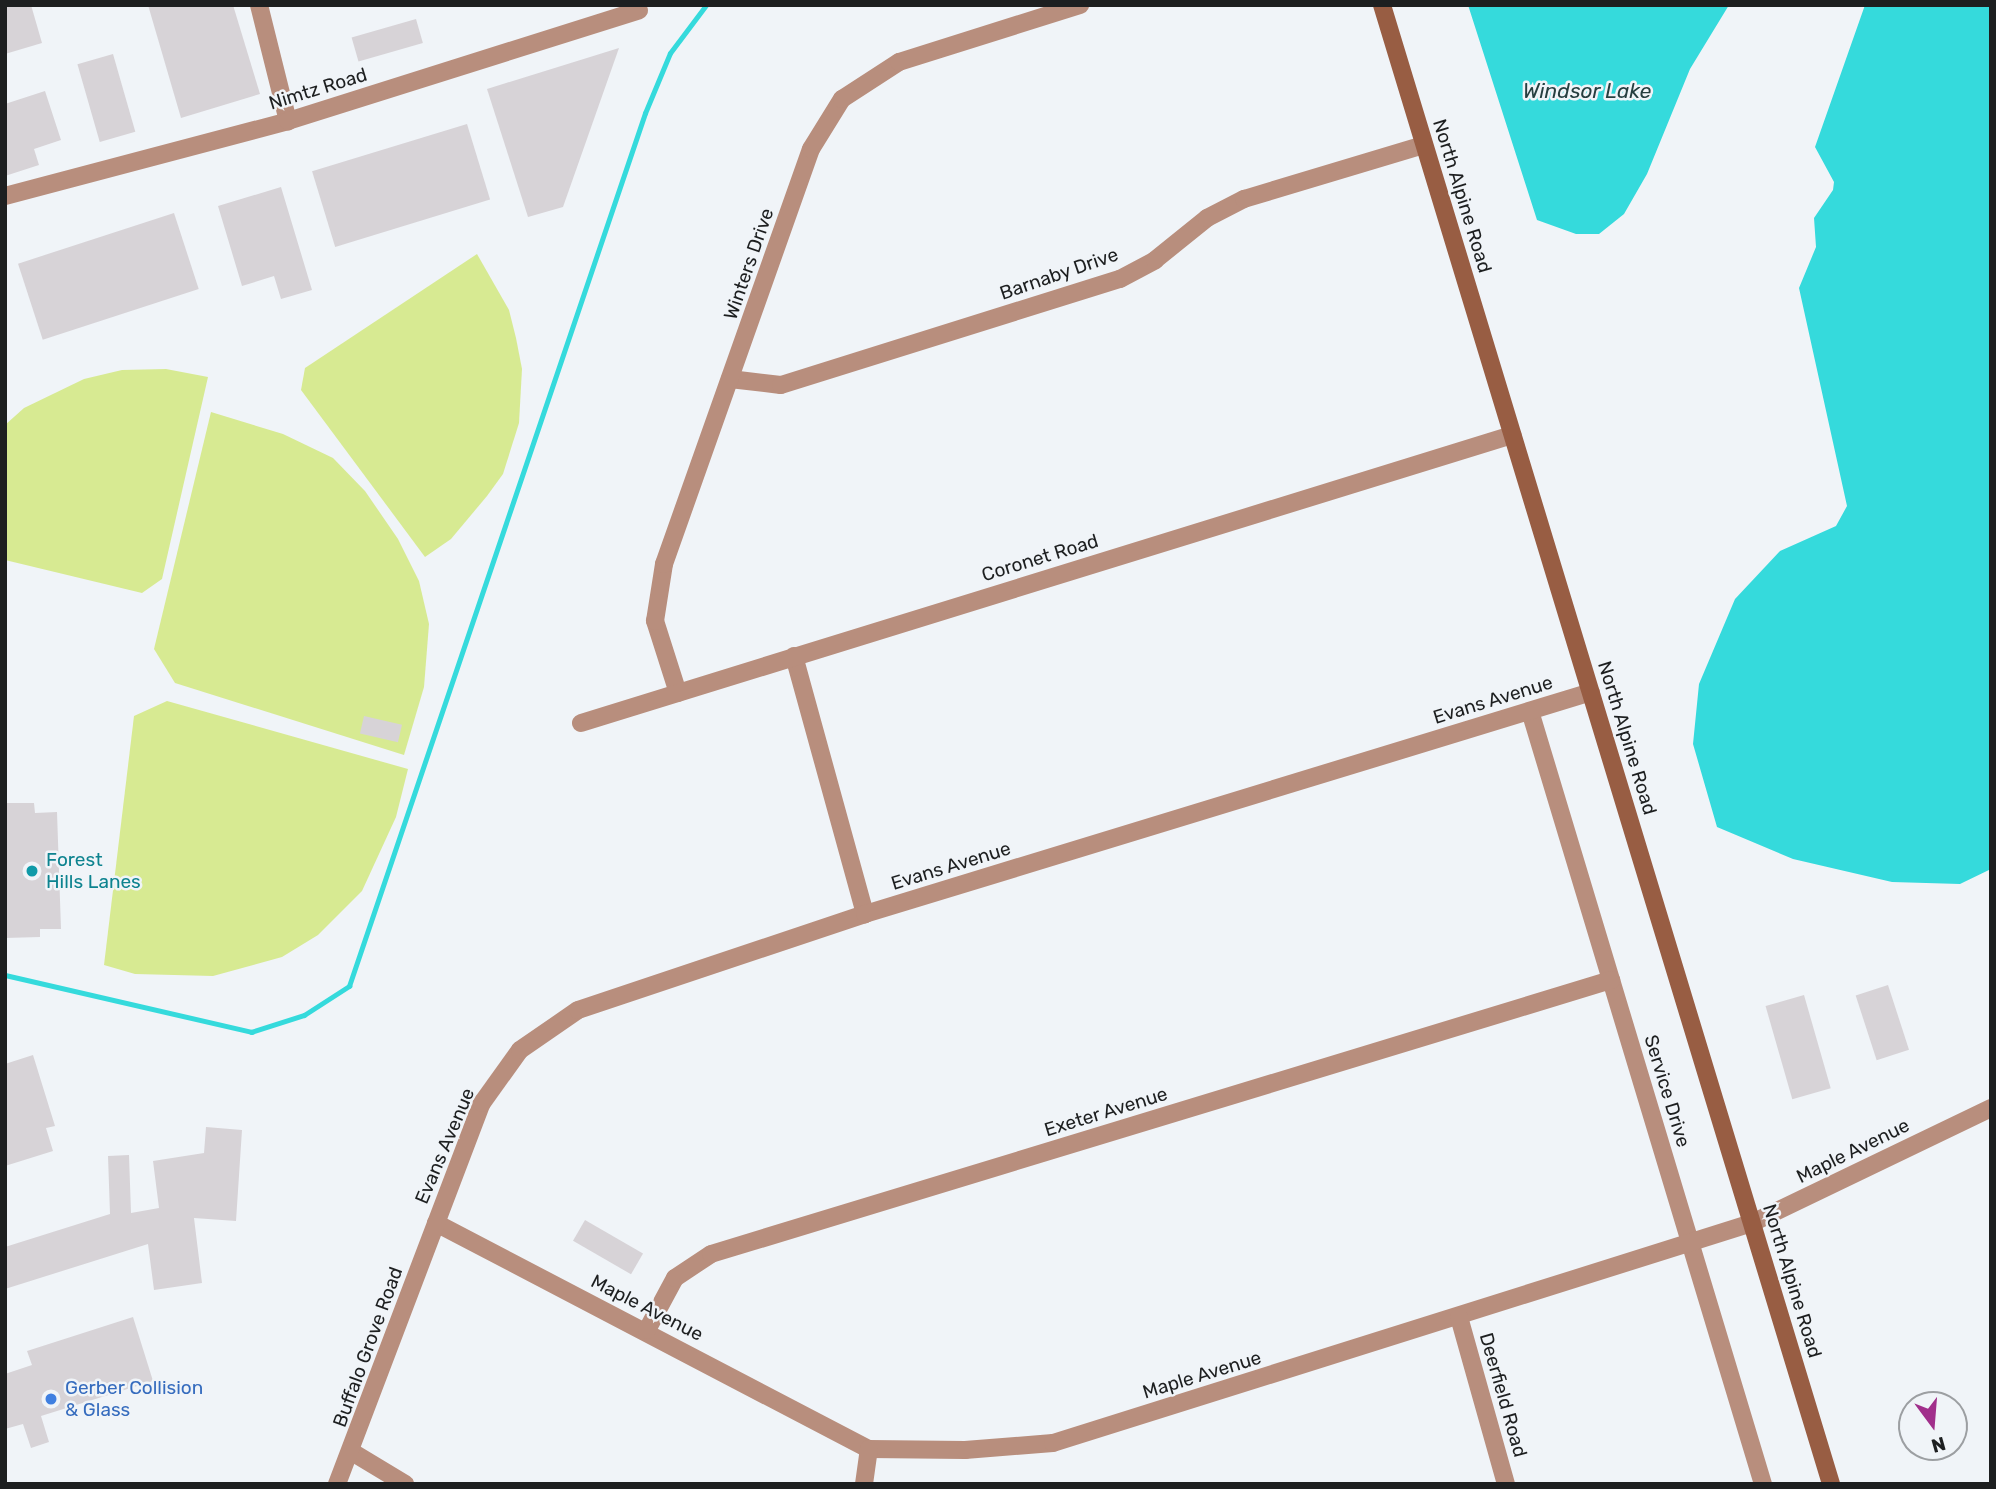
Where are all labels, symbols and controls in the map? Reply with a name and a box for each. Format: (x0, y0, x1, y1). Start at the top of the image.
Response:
street label: Nimtz Road (266, 63, 370, 115)
water label: Windsor Lake (1523, 78, 1651, 104)
street label: North Alpine Road (1428, 116, 1496, 276)
street label: Winters Drive (719, 205, 779, 323)
street label: Barnaby Drive (997, 243, 1121, 305)
street label: Coronet Road (979, 529, 1101, 587)
street label: North Alpine Road (1593, 658, 1661, 818)
street label: Evans Avenue (1430, 671, 1556, 729)
street label: Evans Avenue (888, 837, 1014, 895)
place label: Forest Hills Lanes (46, 849, 141, 893)
marker: Forest Hills Lanes (24, 863, 40, 879)
street label: Service Drive (1639, 1032, 1695, 1150)
street label: Exeter Avenue (1041, 1082, 1171, 1142)
street label: Evans Avenue (410, 1084, 480, 1208)
street label: Maple Avenue (1793, 1114, 1913, 1188)
street label: North Alpine Road (1758, 1201, 1826, 1361)
street label: Buffalo Grove Road (328, 1264, 408, 1430)
street label: Maple Avenue (587, 1270, 707, 1346)
street label: Deerfield Road (1474, 1330, 1532, 1460)
street label: Maple Avenue (1140, 1346, 1264, 1404)
place label: Gerber Collision & Glass (65, 1377, 204, 1421)
marker: Gerber Collision & Glass (43, 1391, 59, 1407)
north arrow (1898, 1391, 1968, 1461)
text: N (1929, 1432, 1948, 1458)

